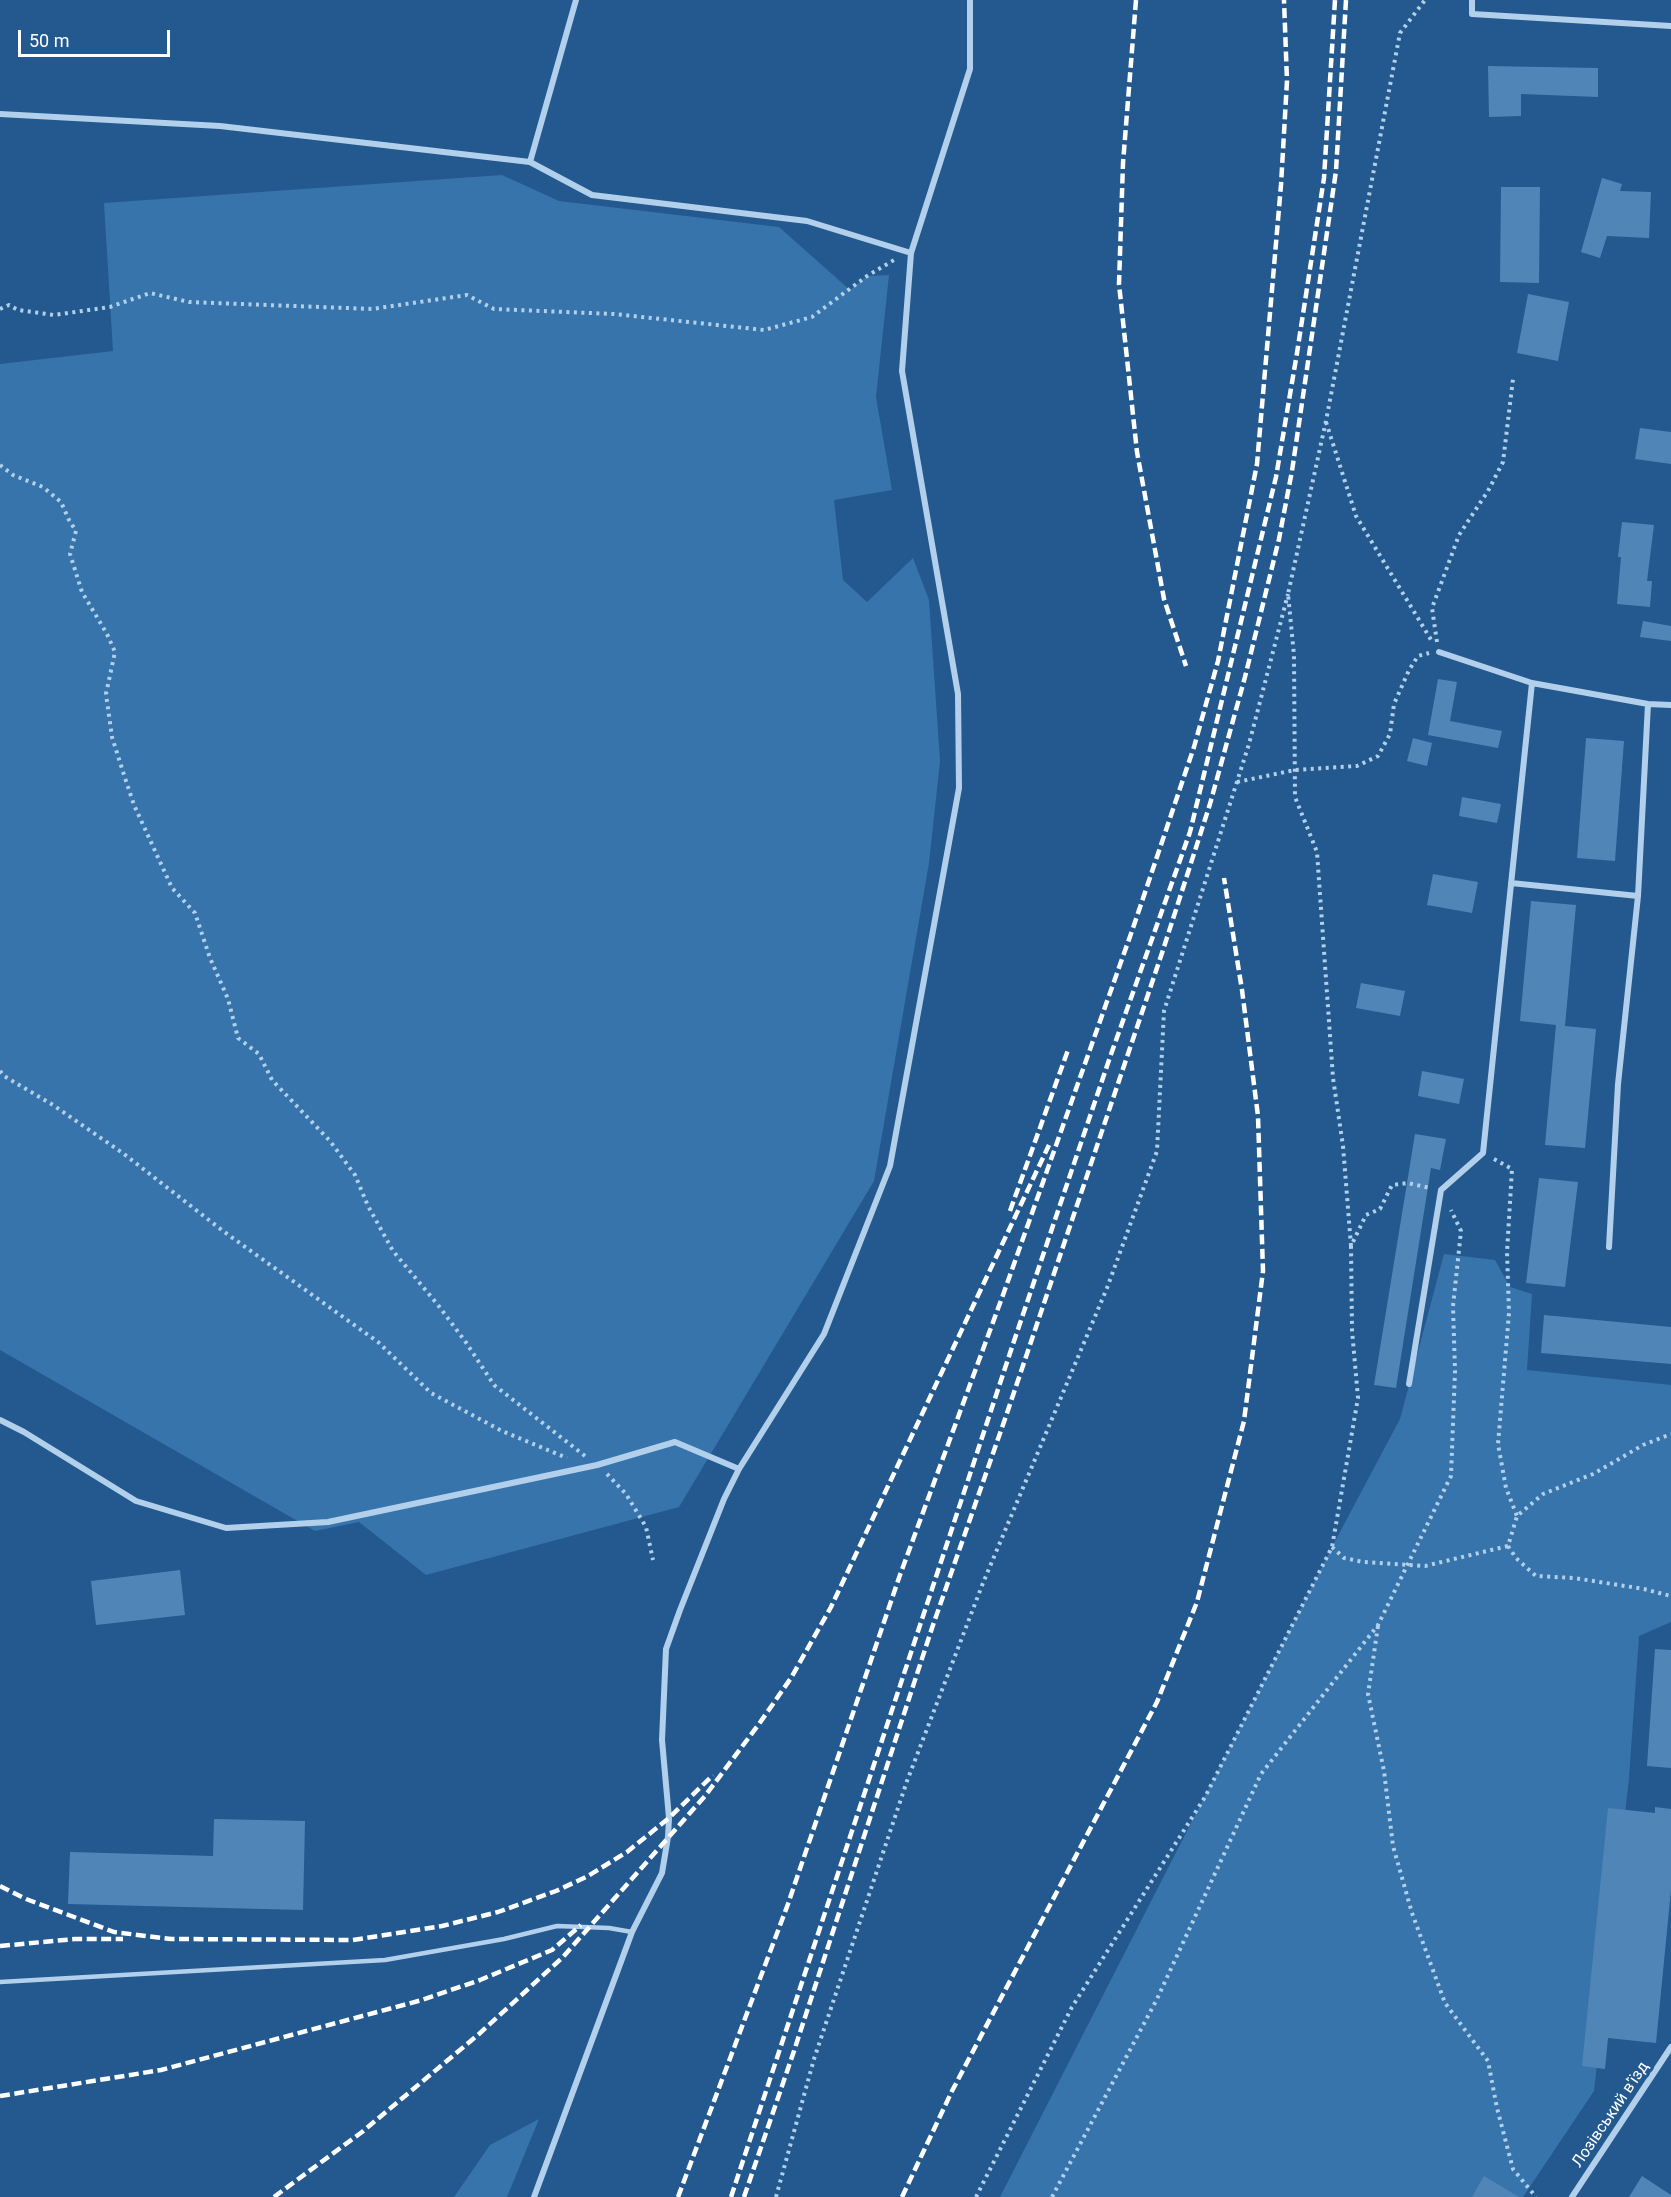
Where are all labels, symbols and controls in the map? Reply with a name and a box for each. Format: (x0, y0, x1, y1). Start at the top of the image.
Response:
scale bar (21, 18, 172, 56)
text: 50 m (29, 30, 69, 51)
street label: Лозівський в'їзд (1569, 2059, 1653, 2171)

